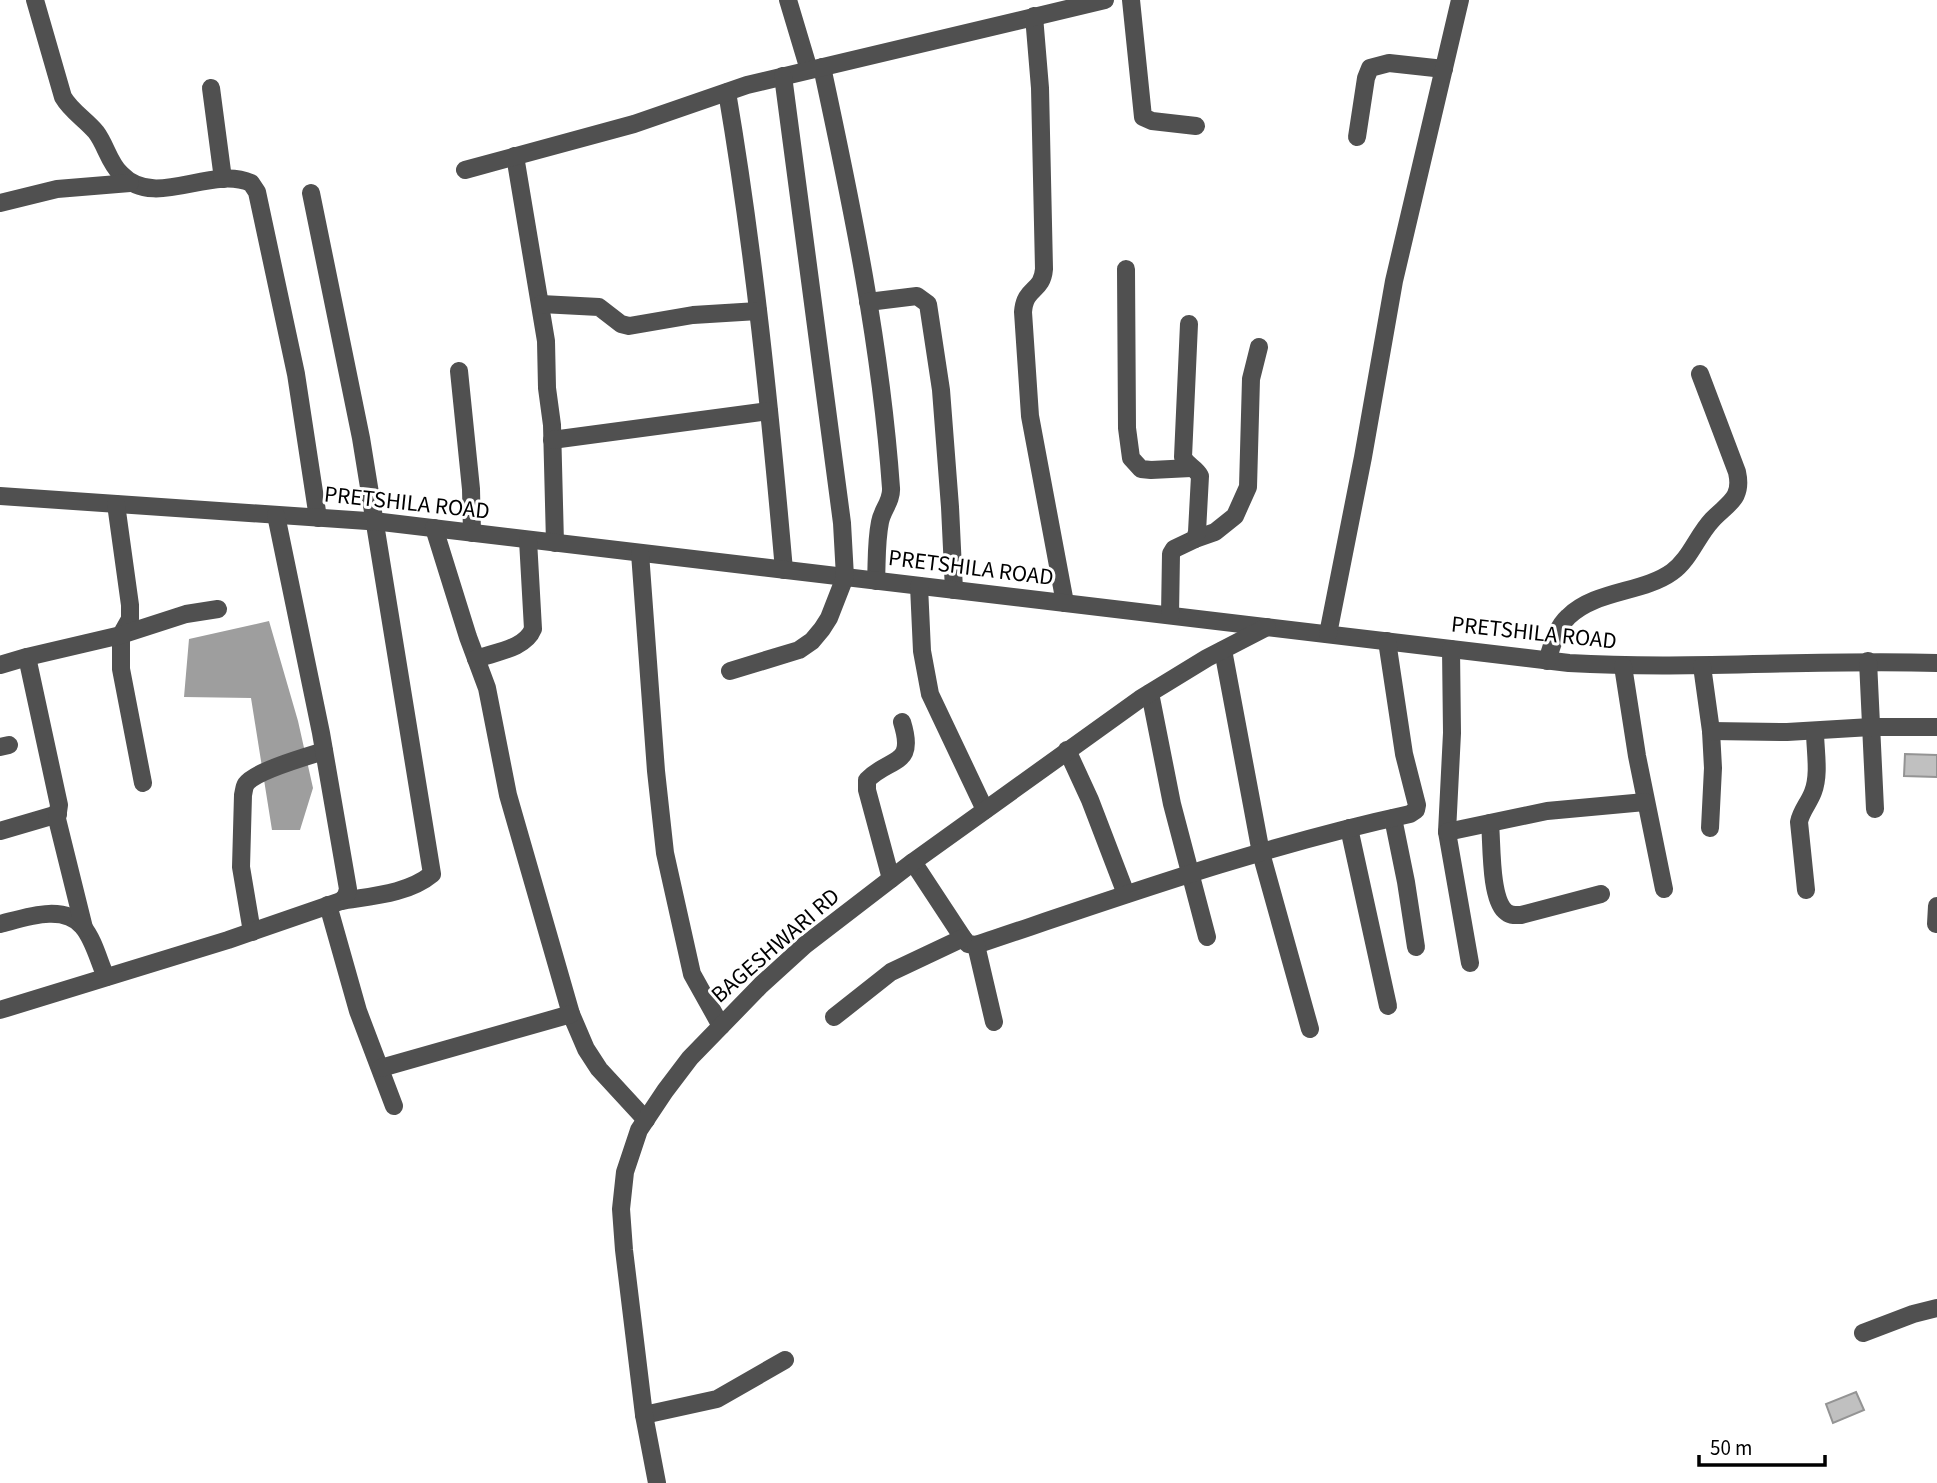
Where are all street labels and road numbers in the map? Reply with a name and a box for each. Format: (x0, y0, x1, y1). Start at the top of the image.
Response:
street label: PRETSHILA ROAD (323, 477, 491, 528)
street label: PRETSHILA ROAD (887, 541, 1055, 594)
street label: PRETSHILA ROAD (1450, 607, 1618, 658)
street label: BAGESHWARI RD (704, 880, 847, 1011)

